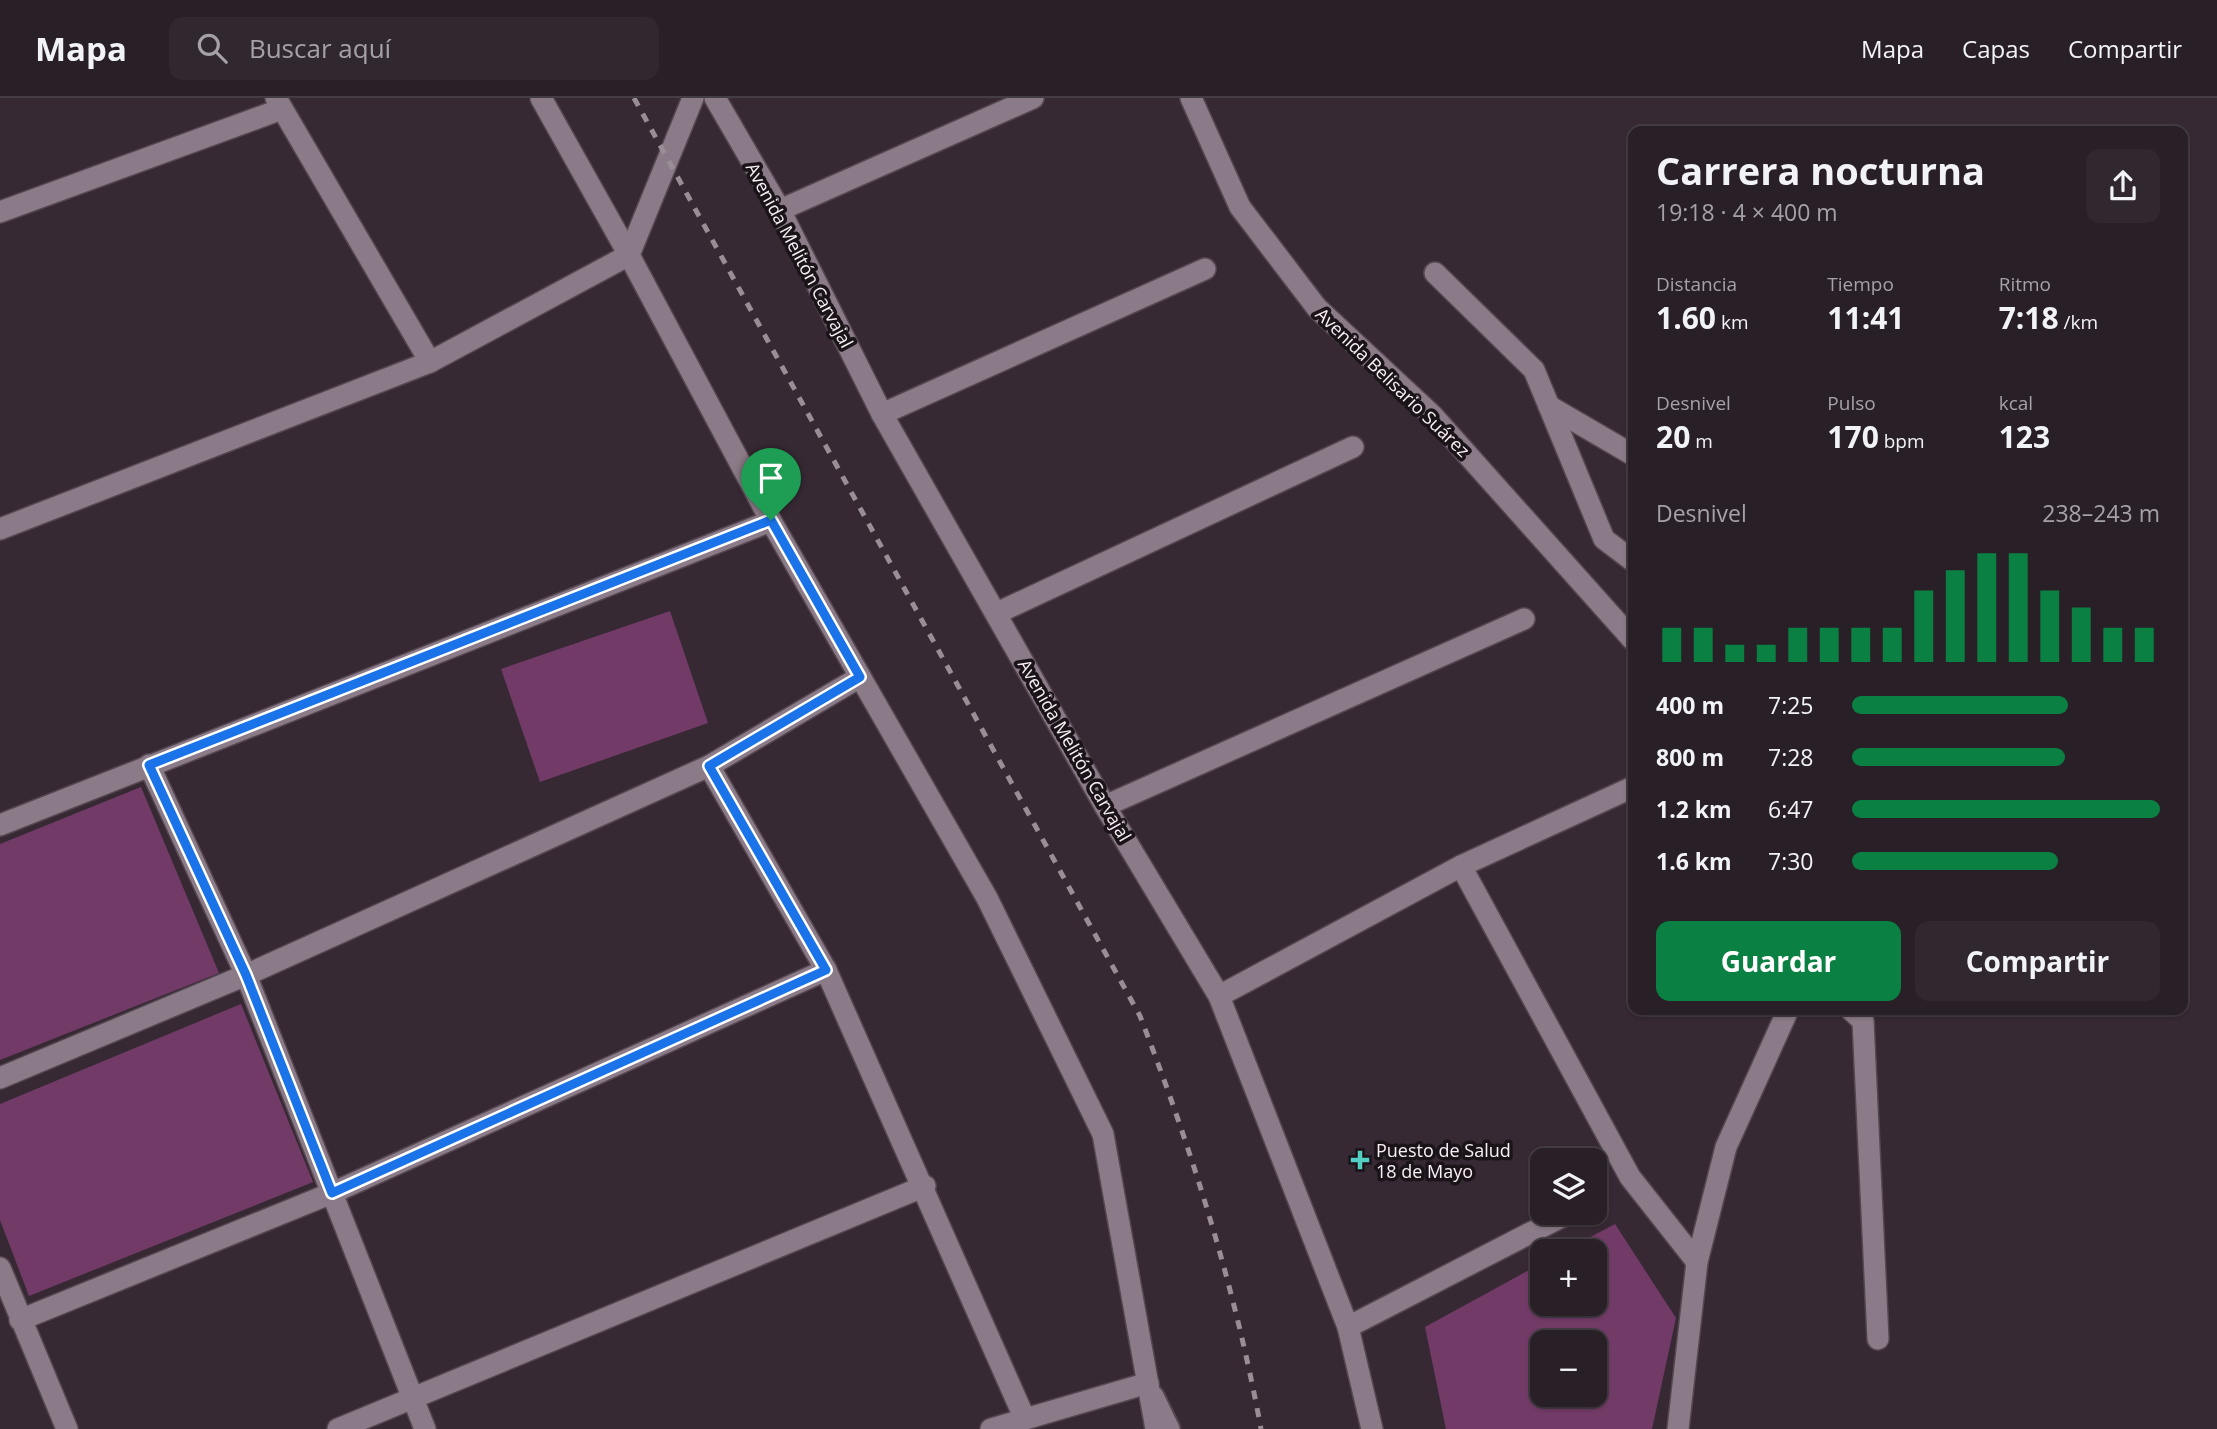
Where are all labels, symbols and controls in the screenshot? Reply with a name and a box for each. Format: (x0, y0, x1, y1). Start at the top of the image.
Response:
search box (169, 17, 659, 80)
text: Mapa (35, 26, 127, 71)
icon: search (193, 29, 231, 67)
text: Buscar aquí (249, 30, 391, 66)
text: Mapa (1861, 32, 1924, 65)
text: Capas (1962, 32, 2030, 65)
text: Compartir (2068, 32, 2182, 65)
text: Carrera nocturna (1656, 144, 1985, 196)
button: share (2086, 149, 2160, 223)
street label: Avenida Melitón Carvajal (741, 158, 859, 352)
text: 19:18 · 4 × 400 m (1656, 196, 1838, 228)
text: Distancia (1656, 271, 1737, 297)
text: Tiempo (1827, 271, 1894, 297)
text: Ritmo (1999, 271, 2051, 297)
text: 1.60 (1656, 297, 1716, 338)
text: 11:41 (1827, 297, 1905, 338)
text: 7:18 (1999, 297, 2059, 338)
street label: Avenida Belisario Suárez (1311, 302, 1475, 462)
text: km (1716, 309, 1749, 335)
text: /km (2059, 309, 2098, 335)
text: Desnivel (1656, 390, 1731, 416)
text: Pulso (1827, 390, 1876, 416)
text: kcal (1999, 390, 2033, 416)
text: 20 (1656, 416, 1690, 457)
text: 170 (1827, 416, 1879, 457)
text: 123 (1999, 416, 2050, 457)
text: m (1690, 428, 1713, 454)
text: bpm (1879, 428, 1925, 454)
pin (741, 448, 801, 520)
icon: arrive (752, 459, 790, 497)
text: Desnivel (1656, 497, 1747, 529)
text: 238–243 m (2042, 497, 2160, 529)
street label: Avenida Melitón Carvajal (1013, 654, 1137, 846)
text: 400 m (1656, 689, 1724, 721)
text: 7:25 (1768, 689, 1814, 721)
text: 800 m (1656, 741, 1724, 773)
text: 7:28 (1768, 741, 1814, 773)
text: 1.2 km (1656, 793, 1732, 825)
text: 6:47 (1768, 793, 1814, 825)
text: 1.6 km (1656, 845, 1732, 877)
text: 7:30 (1768, 845, 1814, 877)
button: Guardar (1656, 921, 1901, 1001)
button: Compartir (1915, 921, 2160, 1001)
place label: Puesto de Salud 18 de Mayo (1376, 1138, 1511, 1183)
map controls (1530, 1148, 1607, 1407)
button: layers (1530, 1148, 1607, 1225)
marker: Puesto de Salud 18 de Mayo (1350, 1150, 1370, 1170)
button: + (1530, 1239, 1607, 1316)
button: − (1530, 1330, 1607, 1407)

